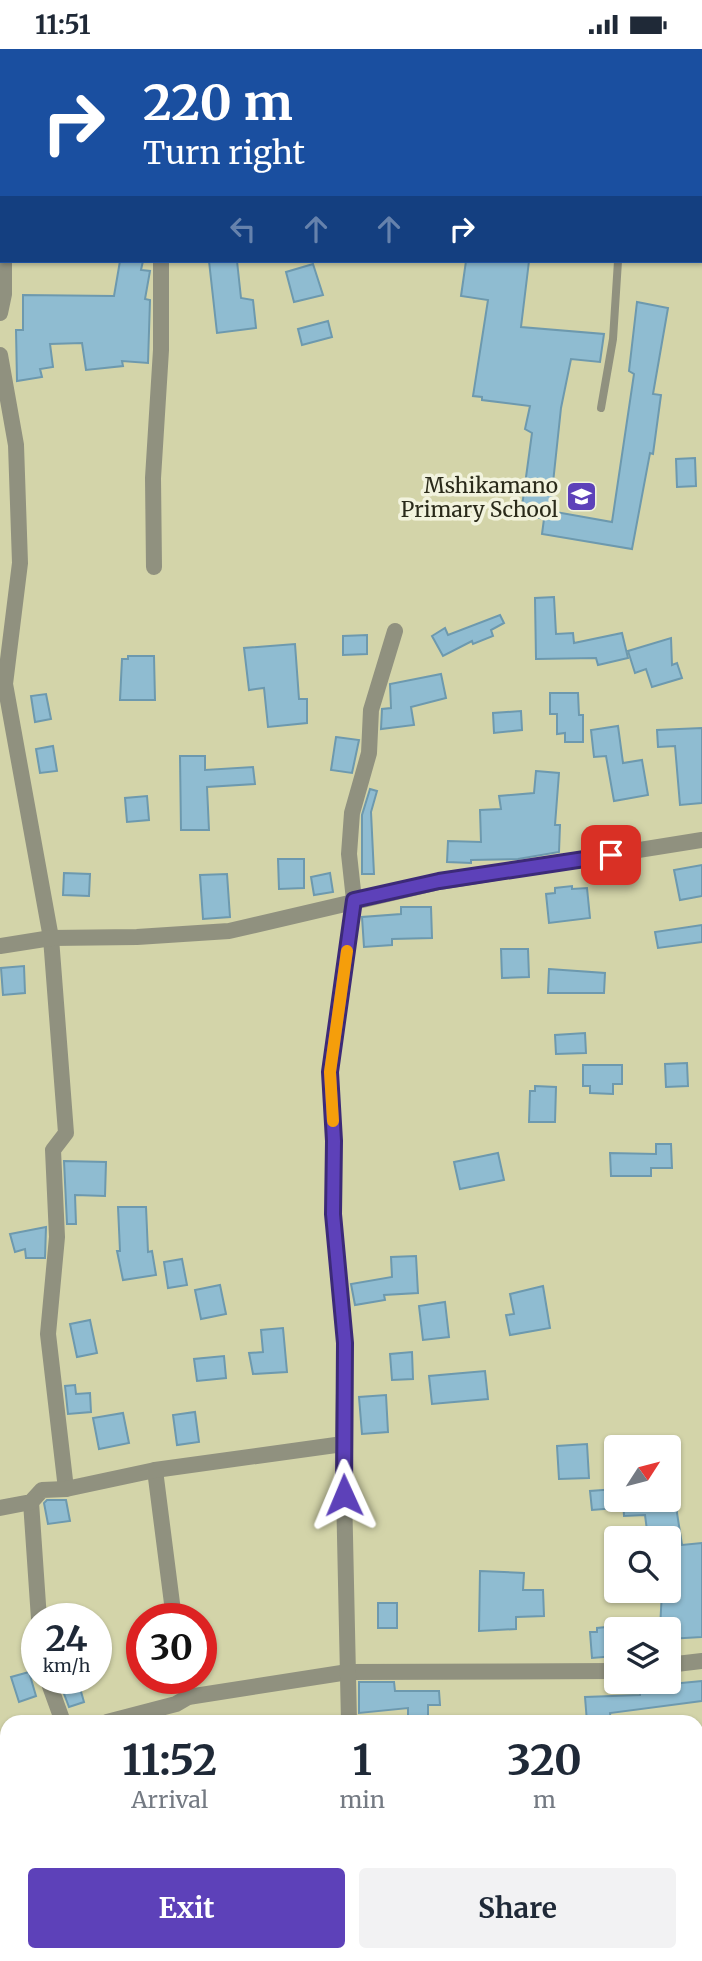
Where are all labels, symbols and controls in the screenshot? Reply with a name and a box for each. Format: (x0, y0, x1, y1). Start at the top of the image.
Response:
text: 11:51 (35, 8, 90, 41)
text: 220 m (143, 72, 293, 133)
icon: right (28, 77, 119, 168)
text: Turn right (143, 133, 305, 173)
icon: left (224, 210, 262, 248)
icon: ahead (297, 210, 335, 248)
icon: ahead (370, 210, 408, 248)
icon: right (443, 210, 481, 248)
place label: Mshikamano Primary School (401, 472, 558, 523)
school or university icon: Mshikamano Primary School (564, 480, 598, 514)
pin (581, 825, 641, 885)
icon: arrive (592, 836, 630, 874)
north arrow (604, 1435, 681, 1512)
map controls (604, 1435, 681, 1694)
position arrow (307, 1458, 381, 1532)
button: search (604, 1526, 681, 1603)
speed limit sign: 30 (126, 1603, 217, 1694)
text: 24 (45, 1617, 88, 1661)
button: layers (604, 1617, 681, 1694)
text: km/h (43, 1654, 90, 1677)
text: 11:52 (122, 1734, 217, 1786)
text: 1 (352, 1734, 372, 1786)
text: 320 (507, 1734, 582, 1786)
text: Arrival (131, 1785, 208, 1814)
text: min (339, 1785, 385, 1814)
text: m (533, 1785, 556, 1814)
button: Exit (28, 1868, 345, 1948)
button: Share (359, 1868, 676, 1948)

